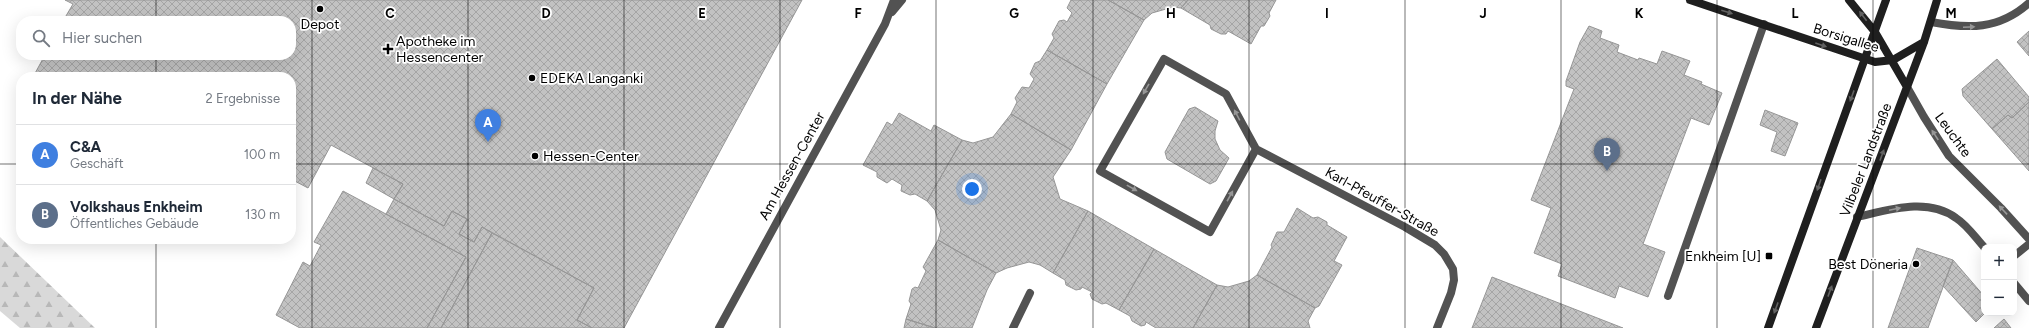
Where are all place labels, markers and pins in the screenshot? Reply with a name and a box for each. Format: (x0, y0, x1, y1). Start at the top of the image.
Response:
marker: Depot (315, 4, 325, 14)
place label: Depot (301, 16, 339, 33)
place label: Apotheke im Hessencenter (396, 33, 484, 66)
marker: Apotheke im Hessencenter (383, 44, 393, 54)
place label: EDEKA Langanki (540, 70, 643, 87)
marker: EDEKA Langanki (527, 73, 537, 83)
pin: A (475, 109, 501, 142)
pin: B (1594, 138, 1620, 171)
place label: Hessen-Center (543, 148, 639, 165)
marker: Hessen-Center (530, 151, 540, 161)
place label: Enkheim [U] (1685, 248, 1761, 265)
marker: Enkheim [U] (1764, 251, 1774, 261)
place label: Best Döneria (1828, 256, 1908, 273)
marker: Best Döneria (1911, 259, 1921, 269)

